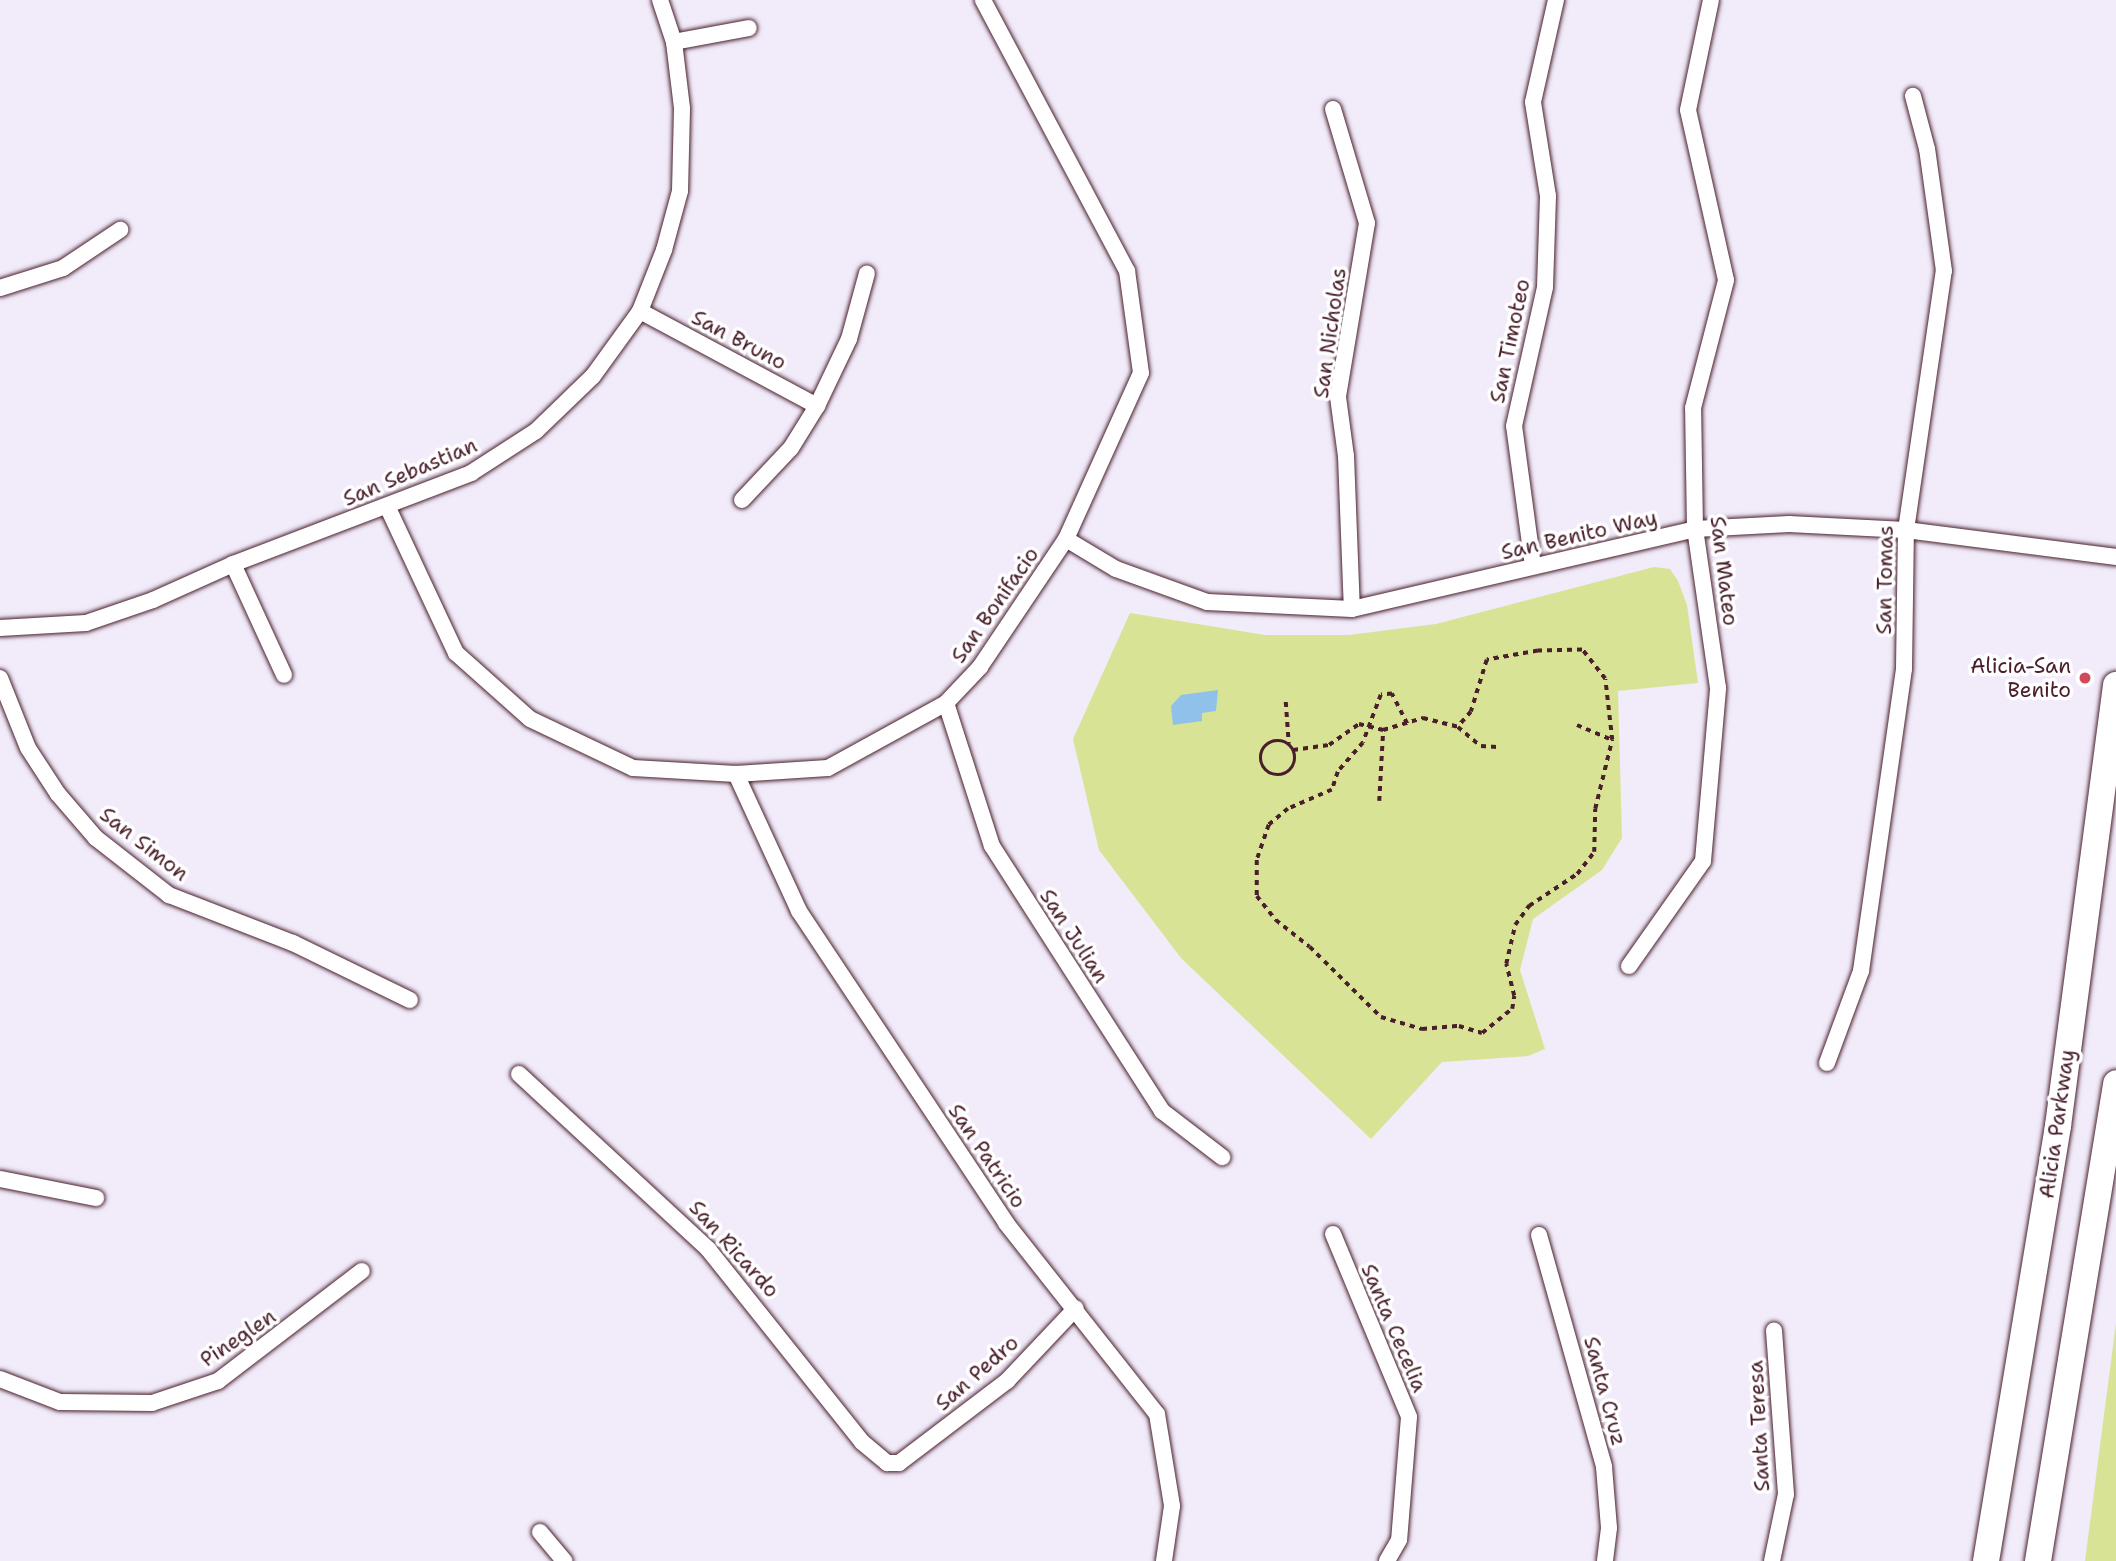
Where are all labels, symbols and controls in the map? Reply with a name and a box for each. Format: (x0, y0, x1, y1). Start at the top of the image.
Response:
street label: San Nicholas (1308, 266, 1352, 400)
street label: San Timoteo (1485, 277, 1535, 405)
street label: San Bruno (687, 305, 791, 375)
street label: San Sebastian (339, 432, 481, 512)
street label: San Benito Way (1499, 505, 1659, 565)
street label: San Mateo (1705, 515, 1743, 627)
street label: San Tomas (1871, 525, 1899, 635)
street label: San Bonifacio (946, 542, 1044, 668)
place label: Alicia-San Benito (1970, 653, 2071, 703)
marker: Alicia-San Benito (2077, 670, 2093, 686)
street label: San Simon (95, 802, 193, 886)
street label: San Julian (1034, 884, 1114, 988)
street label: Alicia Parkway (2034, 1048, 2080, 1200)
street label: San Patricio (943, 1099, 1031, 1213)
street label: San Ricardo (684, 1195, 784, 1303)
street label: Santa Cecelia (1356, 1260, 1432, 1396)
street label: Pineglen (195, 1304, 281, 1372)
street label: San Pedro (930, 1330, 1024, 1416)
street label: Santa Cruz (1578, 1334, 1632, 1448)
street label: Santa Teresa (1743, 1360, 1775, 1492)

